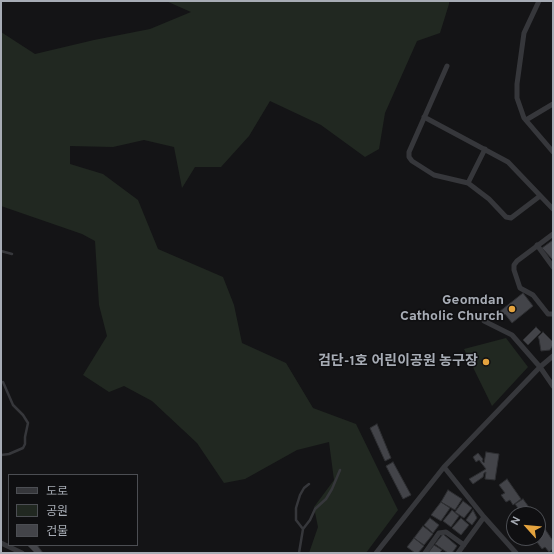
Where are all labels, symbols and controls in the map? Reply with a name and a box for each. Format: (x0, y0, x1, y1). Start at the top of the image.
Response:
place label: Geomdan Catholic Church (400, 293, 504, 326)
marker: Geomdan Catholic Church (507, 304, 517, 314)
place label: 검단-1호 어린이공원 농구장 (318, 354, 478, 370)
marker: 검단-1호 어린이공원 농구장 (481, 357, 491, 367)
legend (8, 474, 138, 546)
text: 도로 (46, 484, 68, 500)
text: 공원 (46, 504, 68, 520)
north arrow (506, 506, 546, 546)
text: N (508, 514, 524, 528)
text: 건물 (46, 524, 68, 540)

